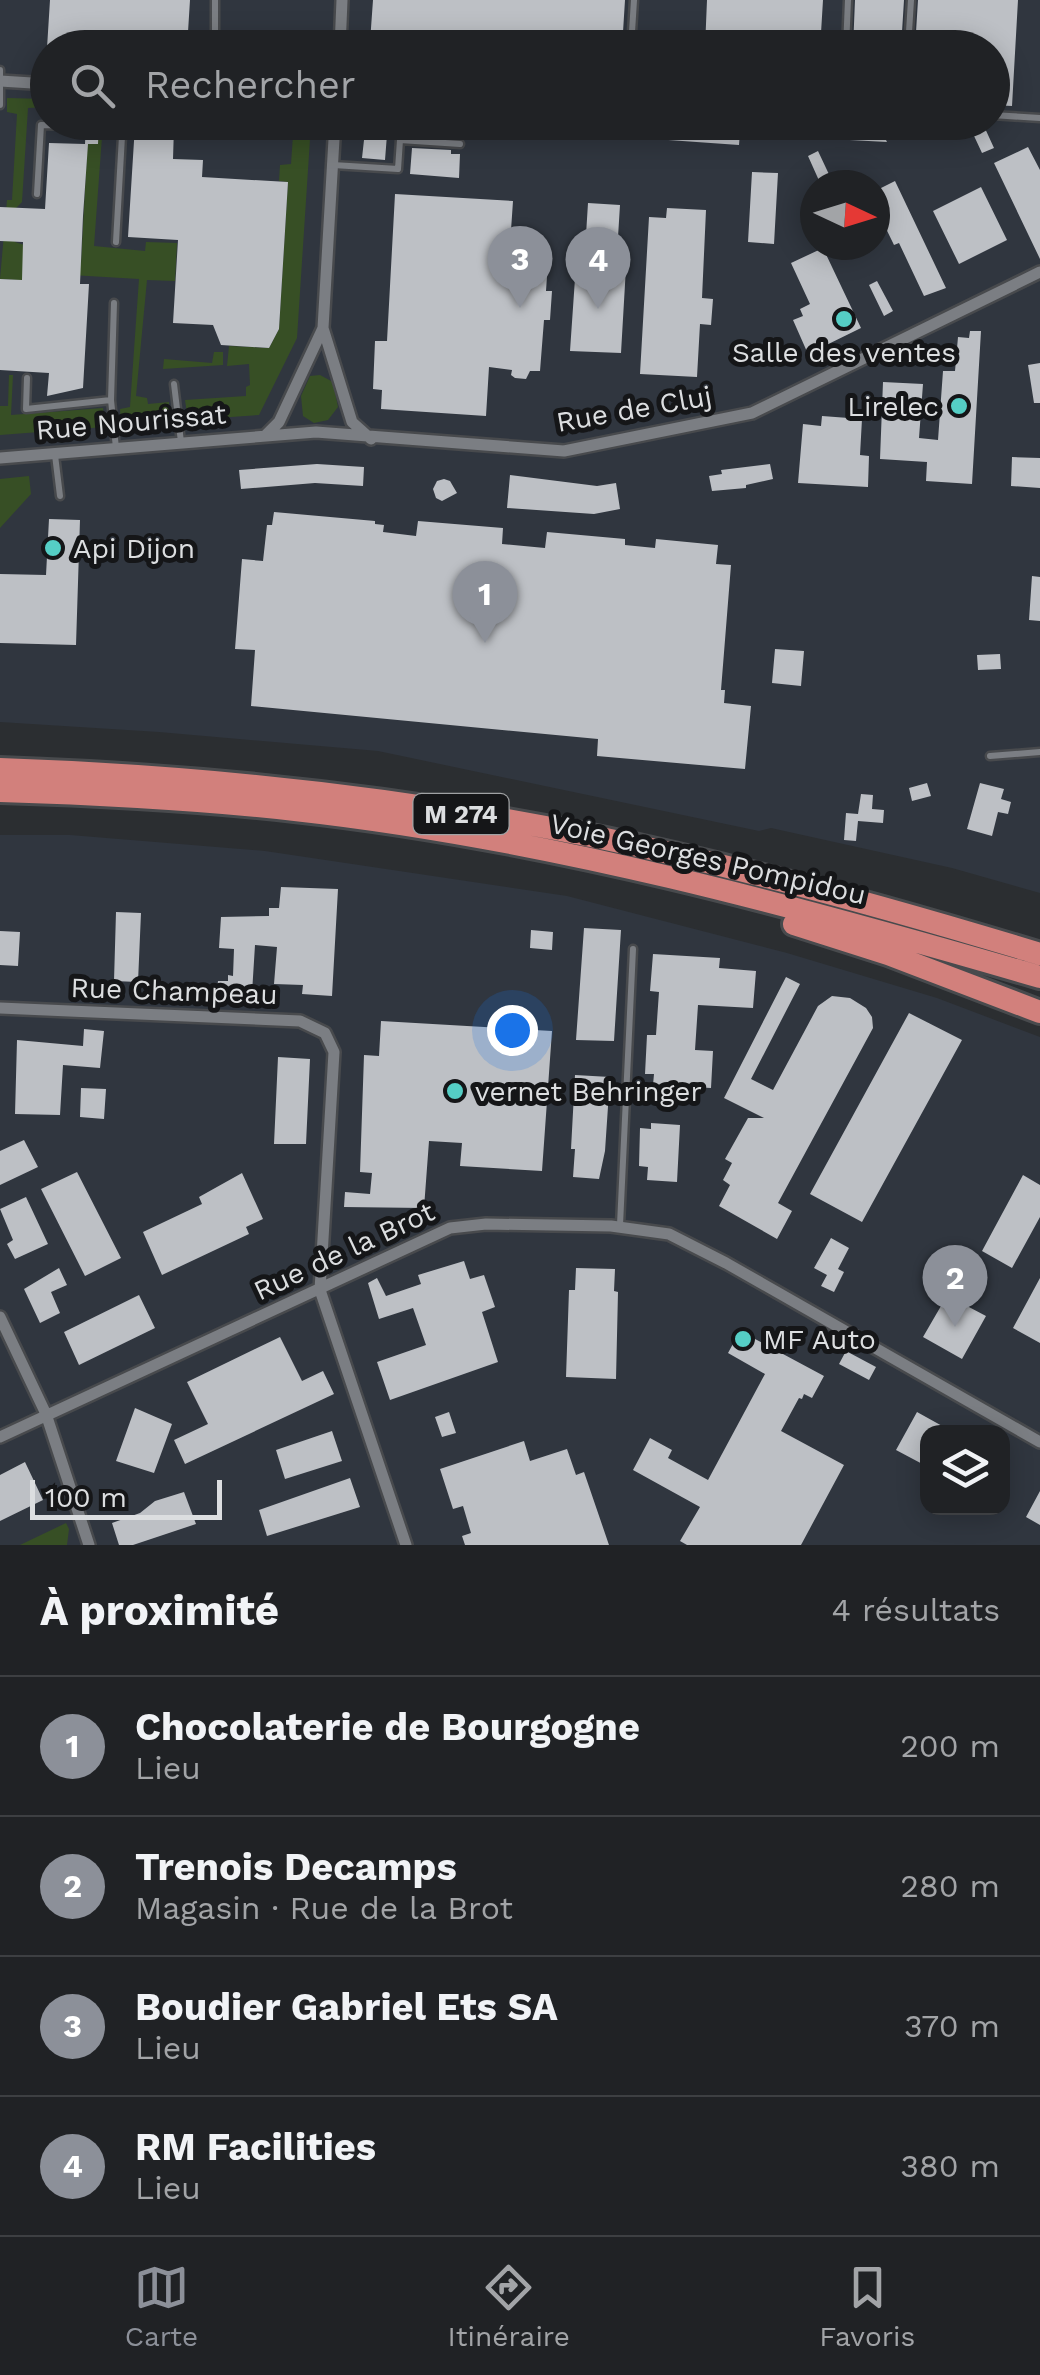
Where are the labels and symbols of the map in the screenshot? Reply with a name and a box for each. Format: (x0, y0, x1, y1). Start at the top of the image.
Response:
north arrow (800, 170, 890, 260)
pin: 3 (488, 226, 552, 308)
pin: 4 (566, 226, 630, 309)
marker: Salle des ventes (833, 308, 855, 330)
place label: Salle des ventes (732, 336, 956, 369)
street label: Rue de Cluj (554, 379, 714, 439)
place label: Lirelec (847, 390, 939, 423)
marker: Lirelec (948, 395, 970, 417)
street label: Rue Nourissat (34, 397, 228, 447)
place label: Api Dijon (73, 532, 195, 565)
marker: Api Dijon (42, 537, 64, 559)
pin: 1 (452, 560, 518, 643)
road number: M 274 (414, 794, 508, 834)
street label: Voie Georges Pompidou (547, 807, 869, 911)
street label: Rue Champeau (70, 971, 278, 1011)
your location (487, 1005, 538, 1056)
place label: vernet Behringer (475, 1075, 702, 1108)
marker: vernet Behringer (444, 1080, 466, 1102)
street label: Rue de la Brot (248, 1195, 440, 1307)
pin: 2 (922, 1244, 988, 1327)
place label: MF Auto (763, 1323, 876, 1356)
marker: MF Auto (732, 1328, 754, 1350)
scale bar (30, 1475, 222, 1520)

